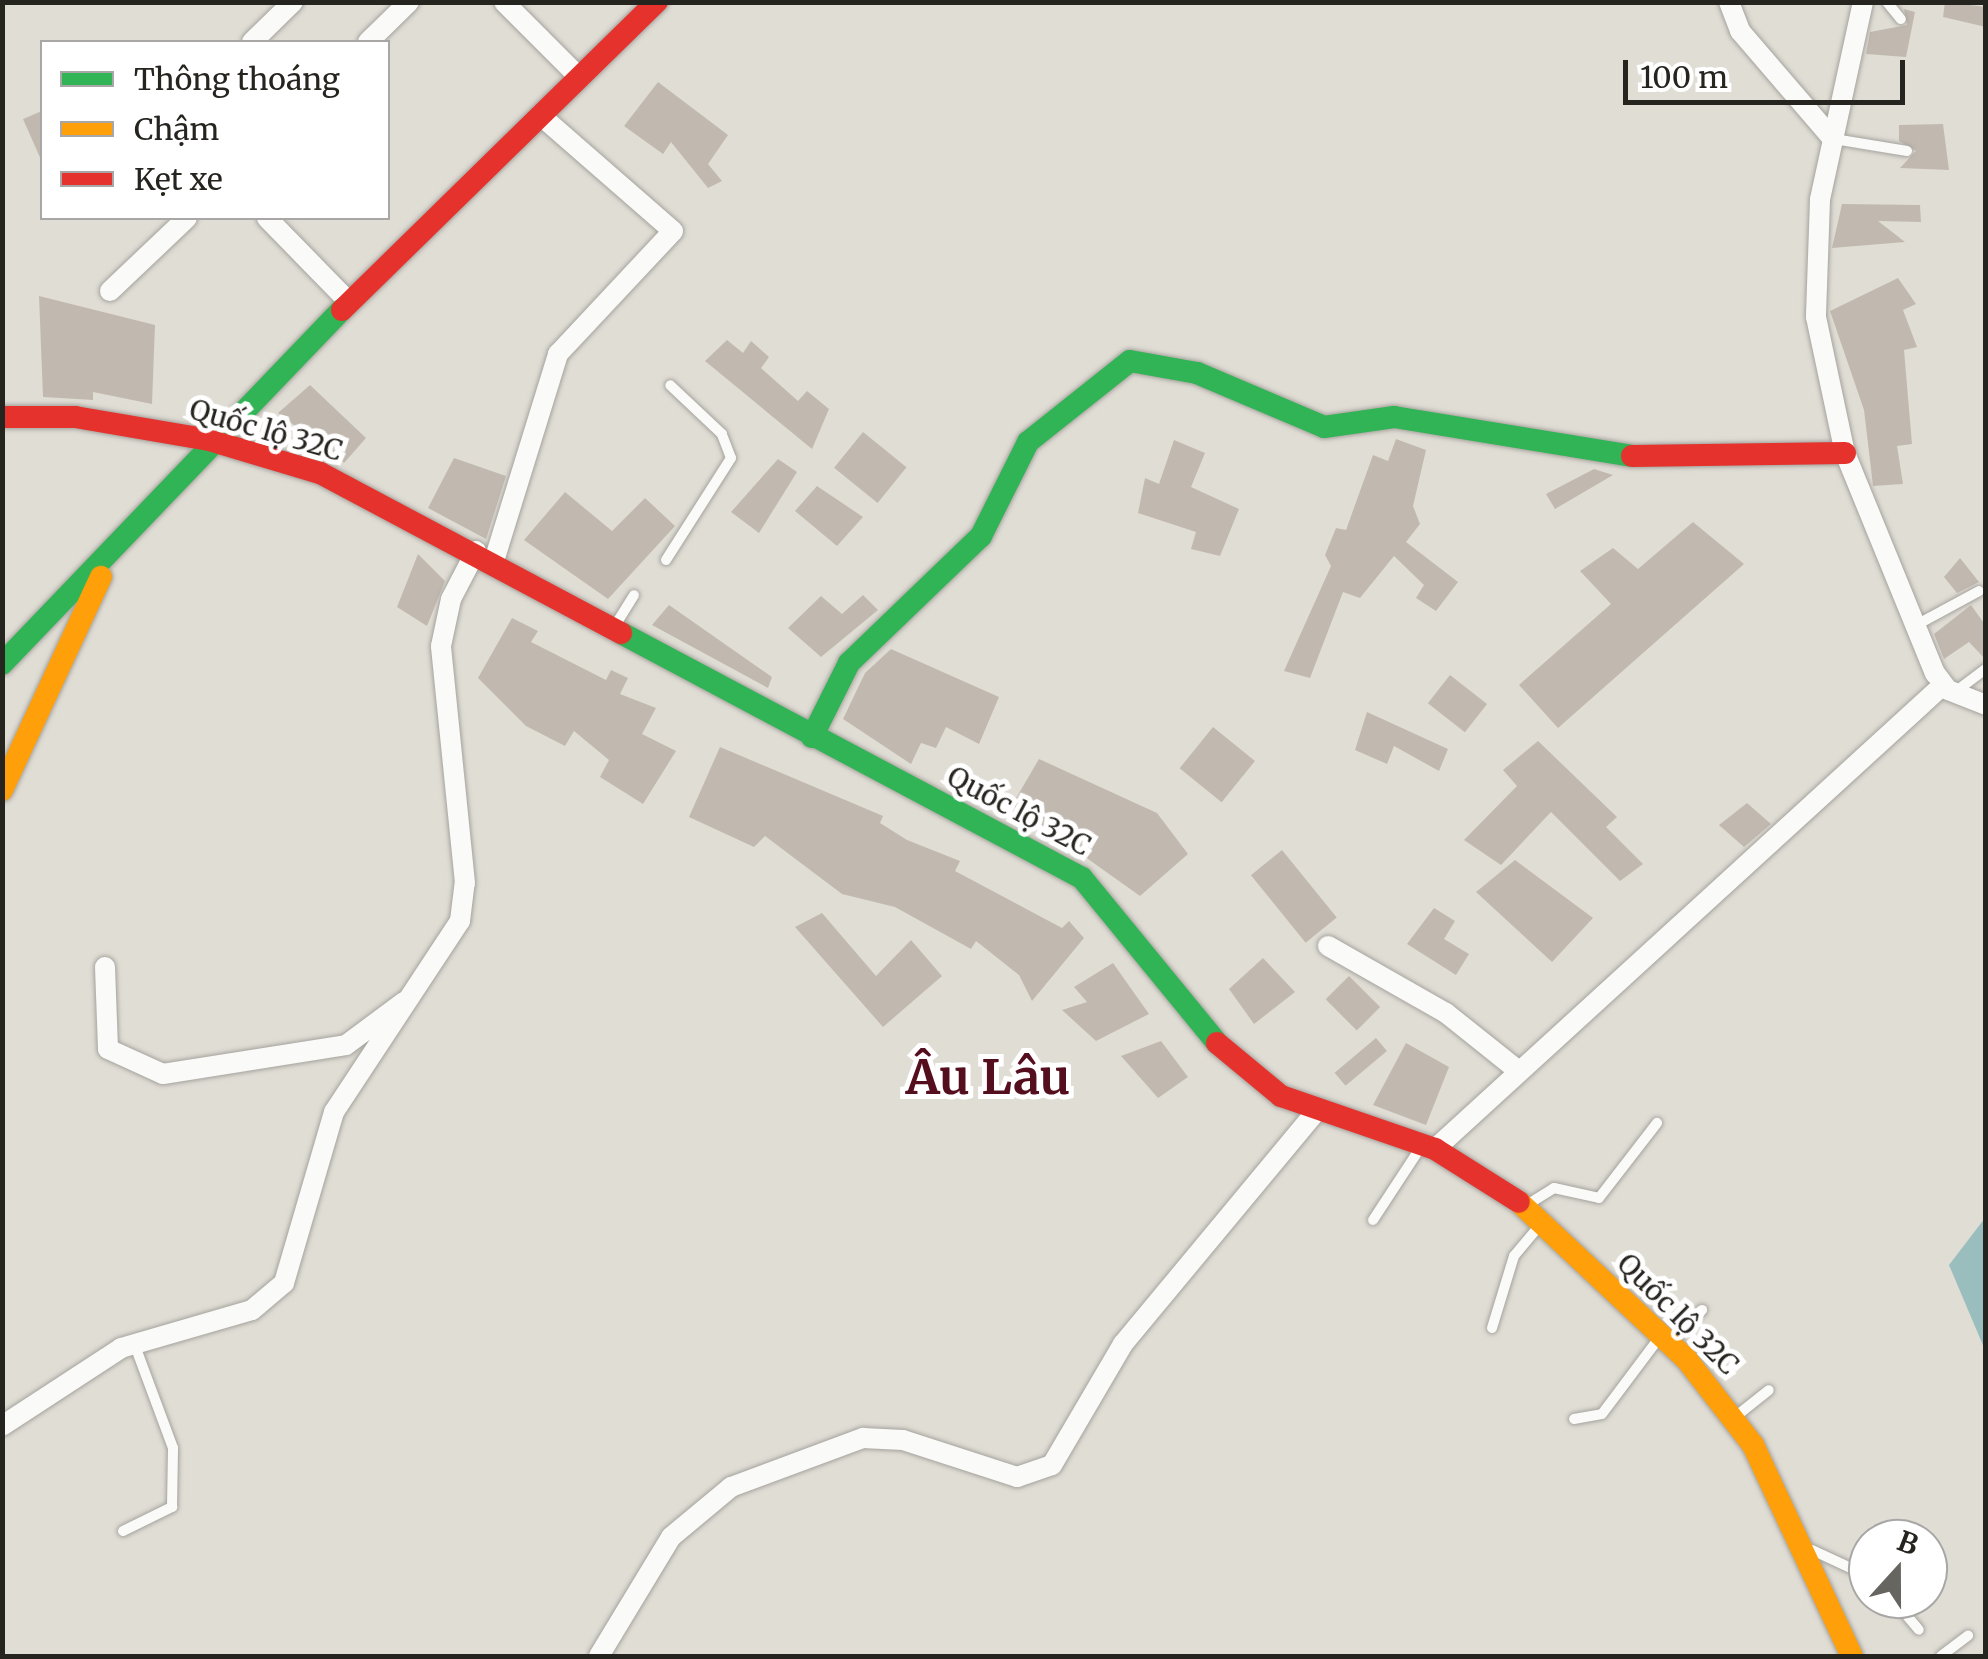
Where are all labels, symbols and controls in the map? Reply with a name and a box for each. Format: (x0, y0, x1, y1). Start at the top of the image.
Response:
legend (40, 40, 390, 220)
scale bar (1628, 40, 1910, 102)
text: 100 m (1640, 58, 1728, 96)
text: Thông thoáng (134, 60, 340, 98)
text: Chậm (134, 110, 219, 148)
text: Kẹt xe (134, 160, 223, 198)
street label: Quốc lộ 32C (186, 392, 346, 468)
street label: Quốc lộ 32C (942, 759, 1096, 863)
district label: Âu Lâu (906, 1049, 1070, 1107)
street label: Quốc lộ 32C (1610, 1246, 1746, 1382)
north arrow (1848, 1519, 1948, 1619)
text: B (1892, 1523, 1924, 1563)

